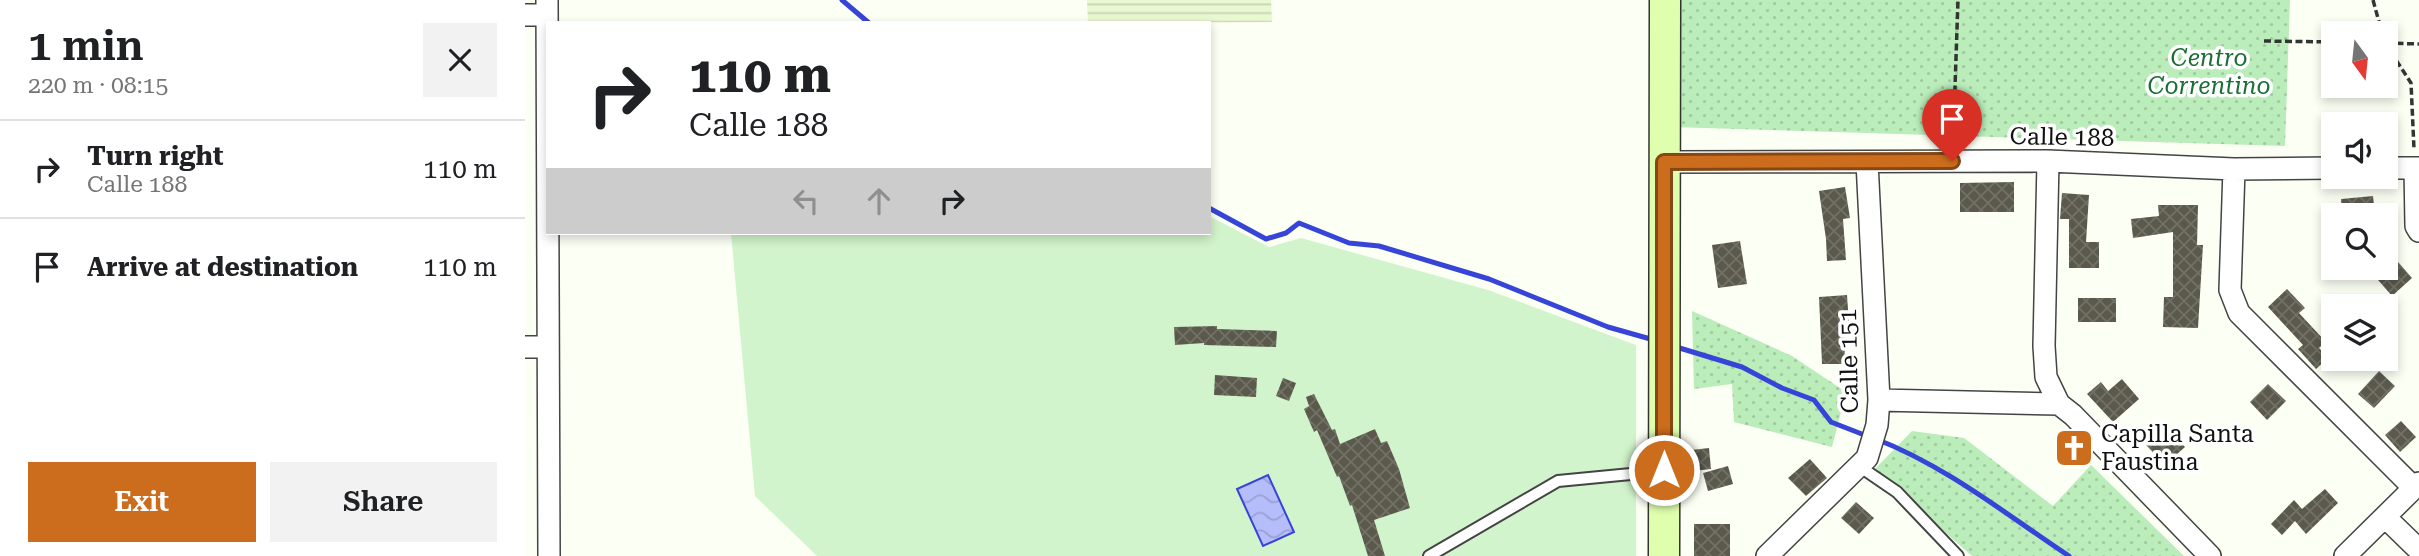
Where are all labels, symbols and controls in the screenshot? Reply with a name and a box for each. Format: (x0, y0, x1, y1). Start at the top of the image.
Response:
text: 1 min (28, 21, 144, 70)
north arrow (2321, 21, 2397, 98)
map controls (2321, 21, 2398, 371)
button: close (423, 23, 497, 97)
park label: Centro Correntino (2147, 44, 2271, 100)
text: 110 m (689, 47, 831, 104)
icon: right (574, 49, 665, 140)
text: 220 m · 08:15 (28, 72, 168, 99)
pin (1922, 89, 1982, 161)
icon: arrive (1933, 100, 1971, 138)
text: Calle 188 (689, 106, 829, 144)
button: sound (2321, 112, 2398, 189)
street label: Calle 188 (2009, 122, 2115, 152)
text: Turn right (87, 141, 223, 171)
icon: right (28, 150, 66, 188)
text: 110 m (423, 154, 497, 184)
text: Calle 188 (87, 171, 187, 198)
icon: left (787, 182, 825, 220)
icon: ahead (860, 182, 898, 220)
icon: right (933, 182, 971, 220)
button: search (2321, 203, 2398, 280)
icon: arrive (28, 248, 66, 286)
text: Arrive at destination (87, 252, 358, 282)
text: 110 m (423, 252, 497, 282)
button: layers (2321, 294, 2398, 371)
street label: Calle 151 (1834, 308, 1864, 414)
place label: Capilla Santa Faustina (2101, 420, 2254, 476)
church icon: Capilla Santa Faustina (2053, 427, 2095, 469)
position arrow (1627, 433, 1701, 507)
button: Exit (28, 462, 256, 542)
button: Share (270, 462, 497, 542)

